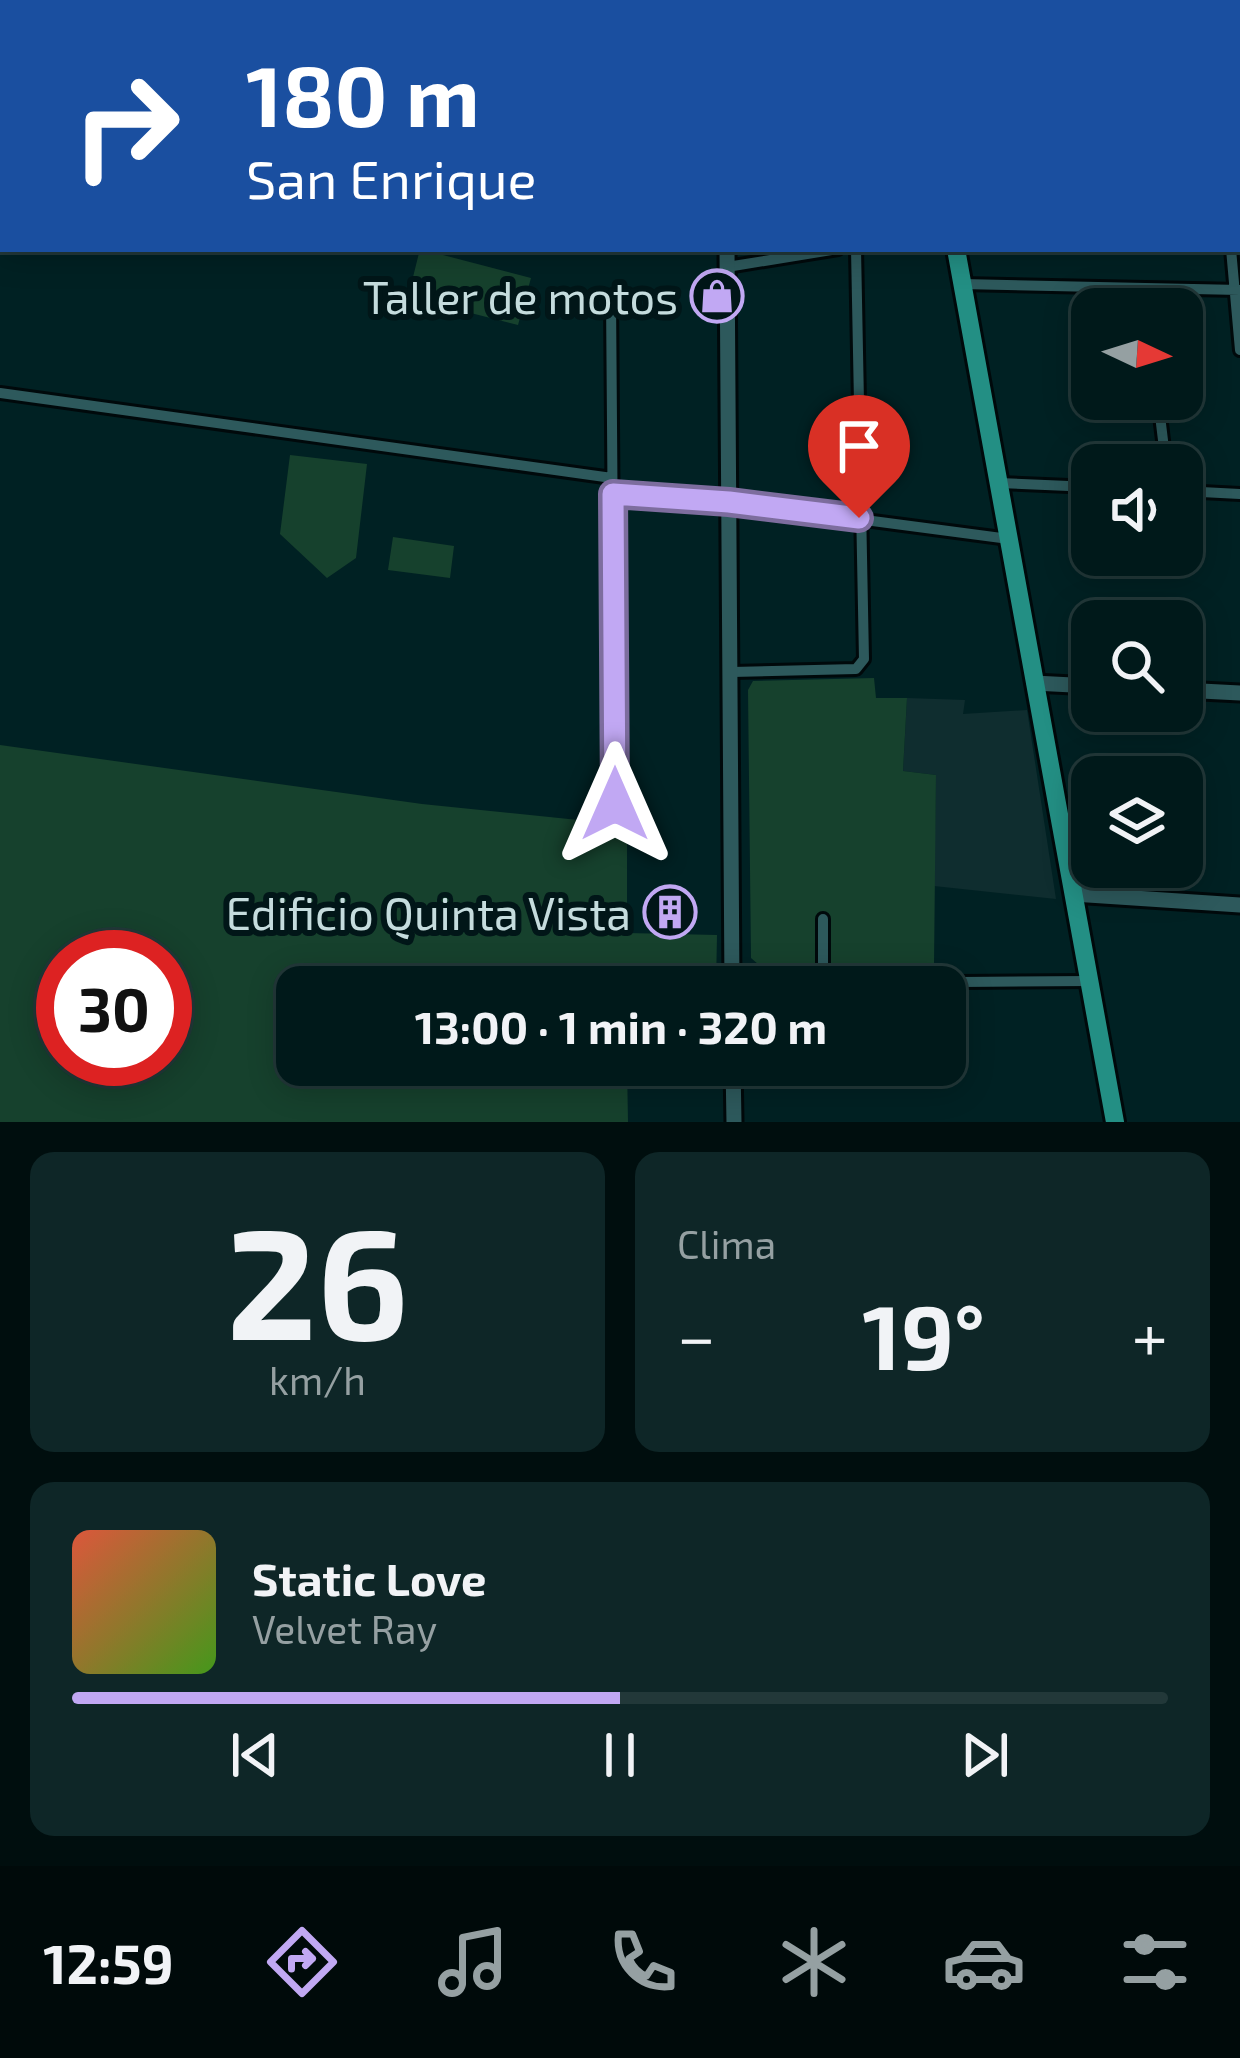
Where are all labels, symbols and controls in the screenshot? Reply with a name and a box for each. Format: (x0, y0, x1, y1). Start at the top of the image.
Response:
text: 180 m (246, 43, 480, 144)
icon: right (48, 48, 204, 204)
text: San Enrique (246, 145, 537, 210)
shop icon: Taller de motos (689, 268, 745, 324)
place label: Taller de motos (363, 269, 678, 323)
north arrow (1071, 288, 1203, 420)
map controls (1071, 288, 1203, 888)
pin (808, 395, 910, 518)
icon: arrive (826, 413, 892, 479)
button: sound (1071, 444, 1203, 576)
button: search (1071, 600, 1203, 732)
position arrow (552, 741, 678, 867)
button: layers (1071, 756, 1203, 888)
building icon: Edificio Quinta Vista (642, 884, 698, 940)
place label: Edificio Quinta Vista (226, 885, 631, 940)
speed limit sign: 30 (36, 930, 192, 1086)
text: 13:00 · 1 min · 320 m (415, 999, 827, 1053)
text: 26 (226, 1184, 409, 1371)
text: Clima (677, 1220, 776, 1267)
text: 19° (862, 1280, 985, 1388)
text: − (677, 1295, 716, 1374)
text: + (1132, 1295, 1168, 1374)
text: km/h (269, 1356, 366, 1403)
text: Static Love (252, 1551, 487, 1605)
text: Velvet Ray (252, 1605, 437, 1652)
icon: previous (222, 1722, 288, 1788)
icon: pause (587, 1722, 653, 1788)
icon: next (952, 1722, 1018, 1788)
icon: directions (260, 1920, 344, 2004)
icon: music (431, 1920, 515, 2004)
icon: phone (601, 1920, 685, 2004)
icon: climate (772, 1920, 856, 2004)
icon: car (942, 1920, 1026, 2004)
icon: filters (1113, 1920, 1197, 2004)
text: 12:59 (43, 1930, 174, 1995)

